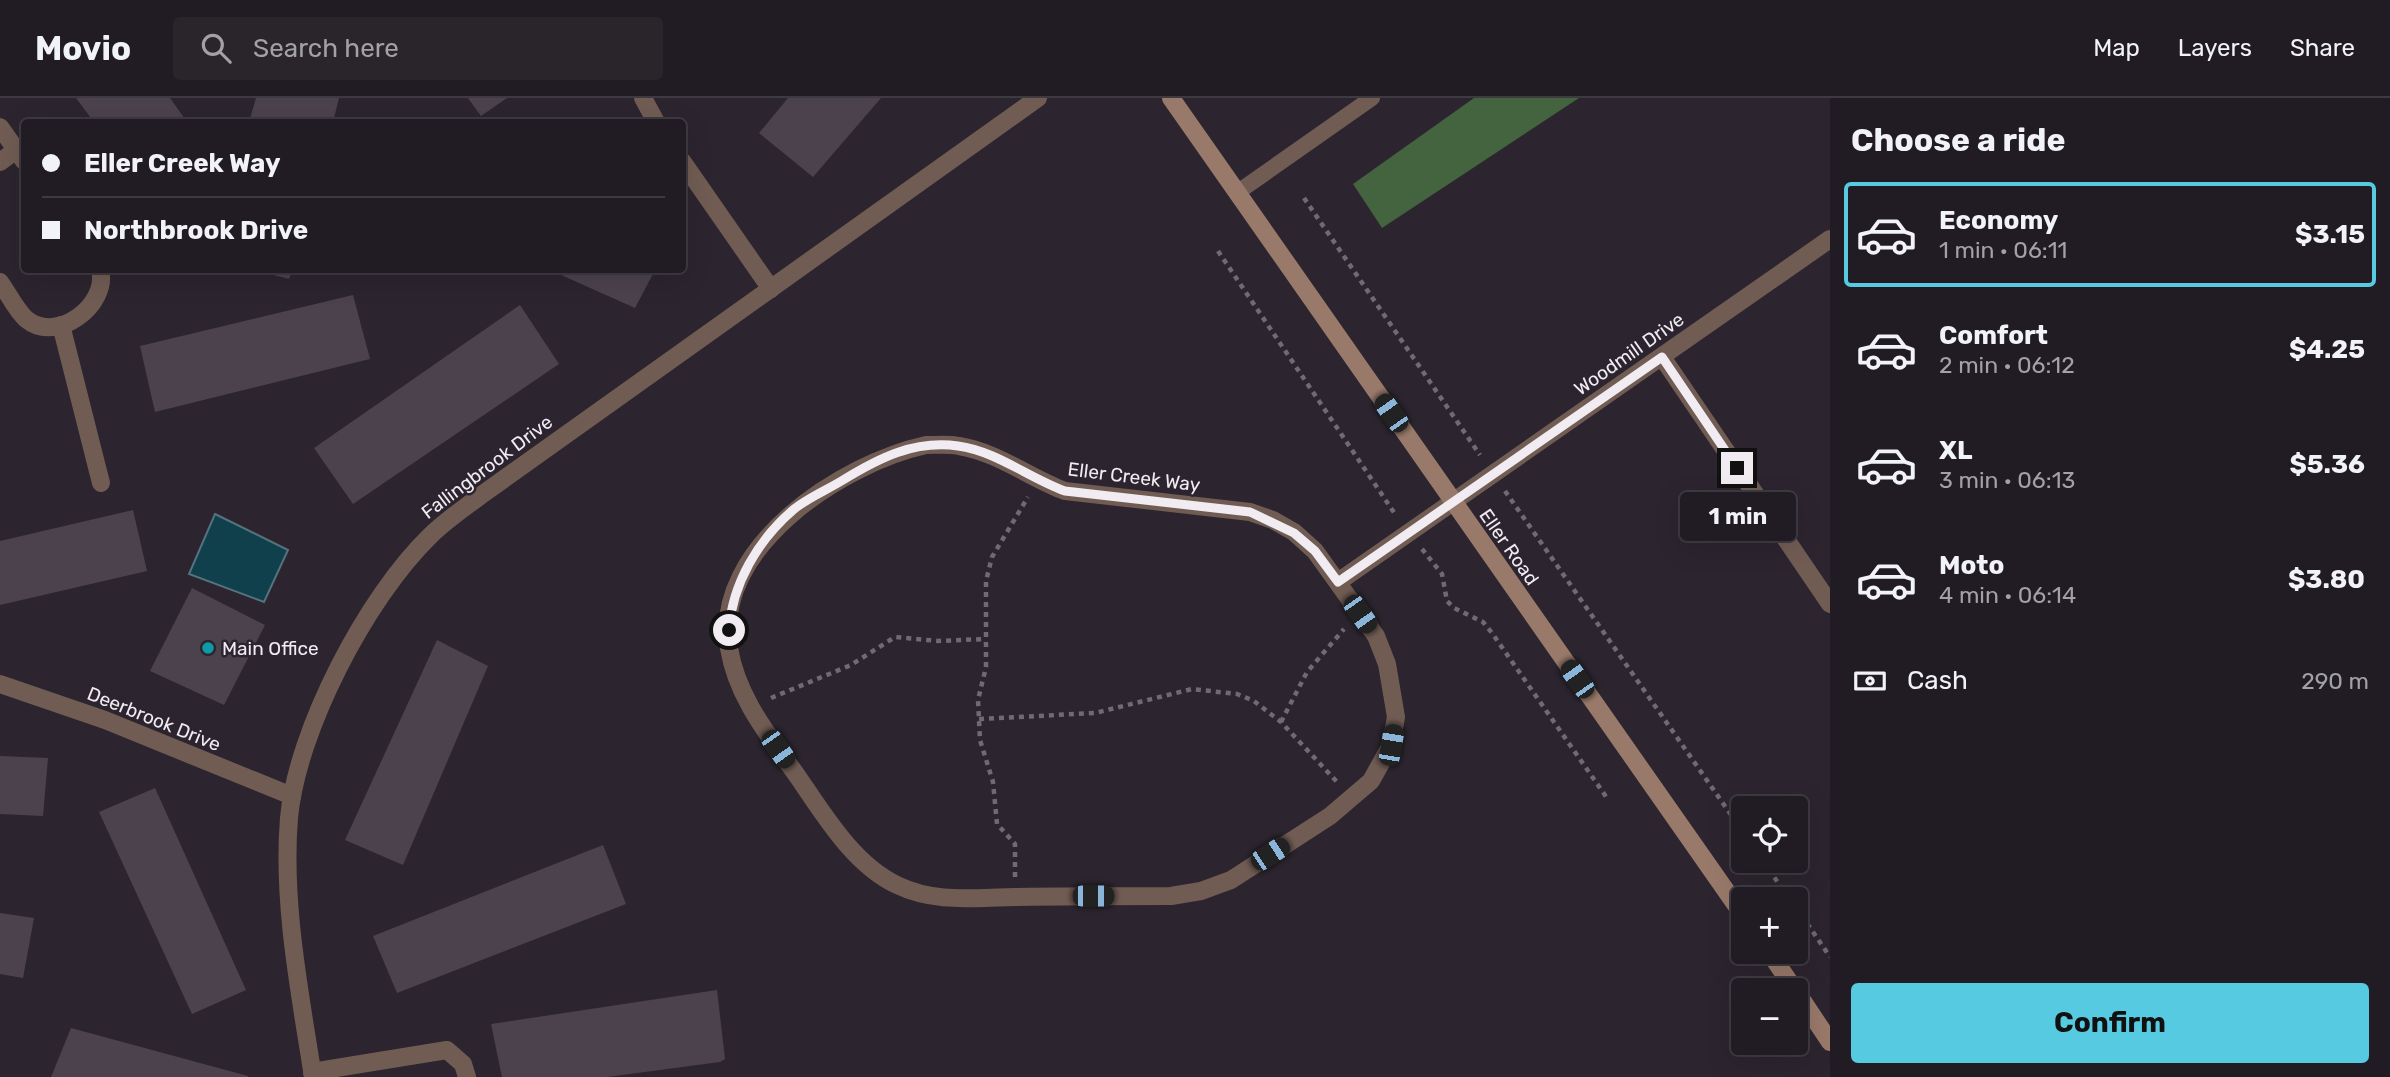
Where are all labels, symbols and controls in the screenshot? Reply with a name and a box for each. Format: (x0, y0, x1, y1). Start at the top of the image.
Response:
search box (173, 17, 663, 80)
text: Movio (35, 29, 131, 68)
icon: search (197, 29, 235, 67)
text: Search here (253, 33, 399, 64)
text: Map (2093, 34, 2140, 62)
text: Layers (2178, 34, 2252, 62)
text: Share (2290, 34, 2355, 62)
text: Choose a ride (1851, 121, 2065, 159)
text: Eller Creek Way (84, 148, 281, 179)
icon: car (1855, 203, 1918, 266)
text: Economy (1939, 205, 2058, 236)
text: Northbrook Drive (84, 215, 308, 246)
text: $3.15 (2295, 219, 2365, 250)
text: 1 min · 06:11 (1939, 236, 2067, 264)
street label: Woodmill Drive (1570, 308, 1688, 400)
icon: car (1855, 318, 1918, 381)
text: Comfort (1939, 320, 2048, 351)
text: $4.25 (2289, 334, 2365, 365)
text: 2 min · 06:12 (1939, 351, 2075, 379)
car (1371, 390, 1412, 436)
street label: Fallingbrook Drive (417, 410, 557, 524)
icon: car (1855, 433, 1918, 496)
text: XL (1939, 435, 1972, 466)
text: $5.36 (2289, 449, 2365, 480)
route end (1721, 452, 1753, 484)
street label: Eller Creek Way (1066, 457, 1202, 497)
text: 3 min · 06:13 (1939, 466, 2075, 494)
callout: 1 min (1679, 492, 1795, 542)
text: 1 min (1709, 502, 1767, 530)
street label: Eller Road (1474, 504, 1544, 590)
icon: car (1855, 548, 1918, 611)
text: Moto (1939, 550, 2004, 581)
text: $3.80 (2288, 564, 2365, 595)
text: 4 min · 06:14 (1939, 581, 2076, 609)
car (1340, 591, 1381, 637)
route start (713, 614, 745, 646)
place label: Main Office (222, 637, 319, 660)
marker: Main Office (200, 640, 216, 656)
car (1557, 656, 1598, 702)
icon: cash (1851, 662, 1889, 700)
text: Cash (1907, 665, 1968, 696)
text: 290 m (2301, 667, 2369, 695)
street label: Deerbrook Drive (84, 682, 224, 756)
car (1378, 722, 1405, 768)
car (758, 726, 799, 772)
map controls (1731, 796, 1808, 1055)
button: locate (1731, 796, 1808, 873)
car (1247, 834, 1294, 874)
car (1073, 886, 1115, 907)
button: + (1731, 887, 1808, 964)
button: − (1731, 978, 1808, 1055)
button: Confirm (1851, 983, 2369, 1063)

